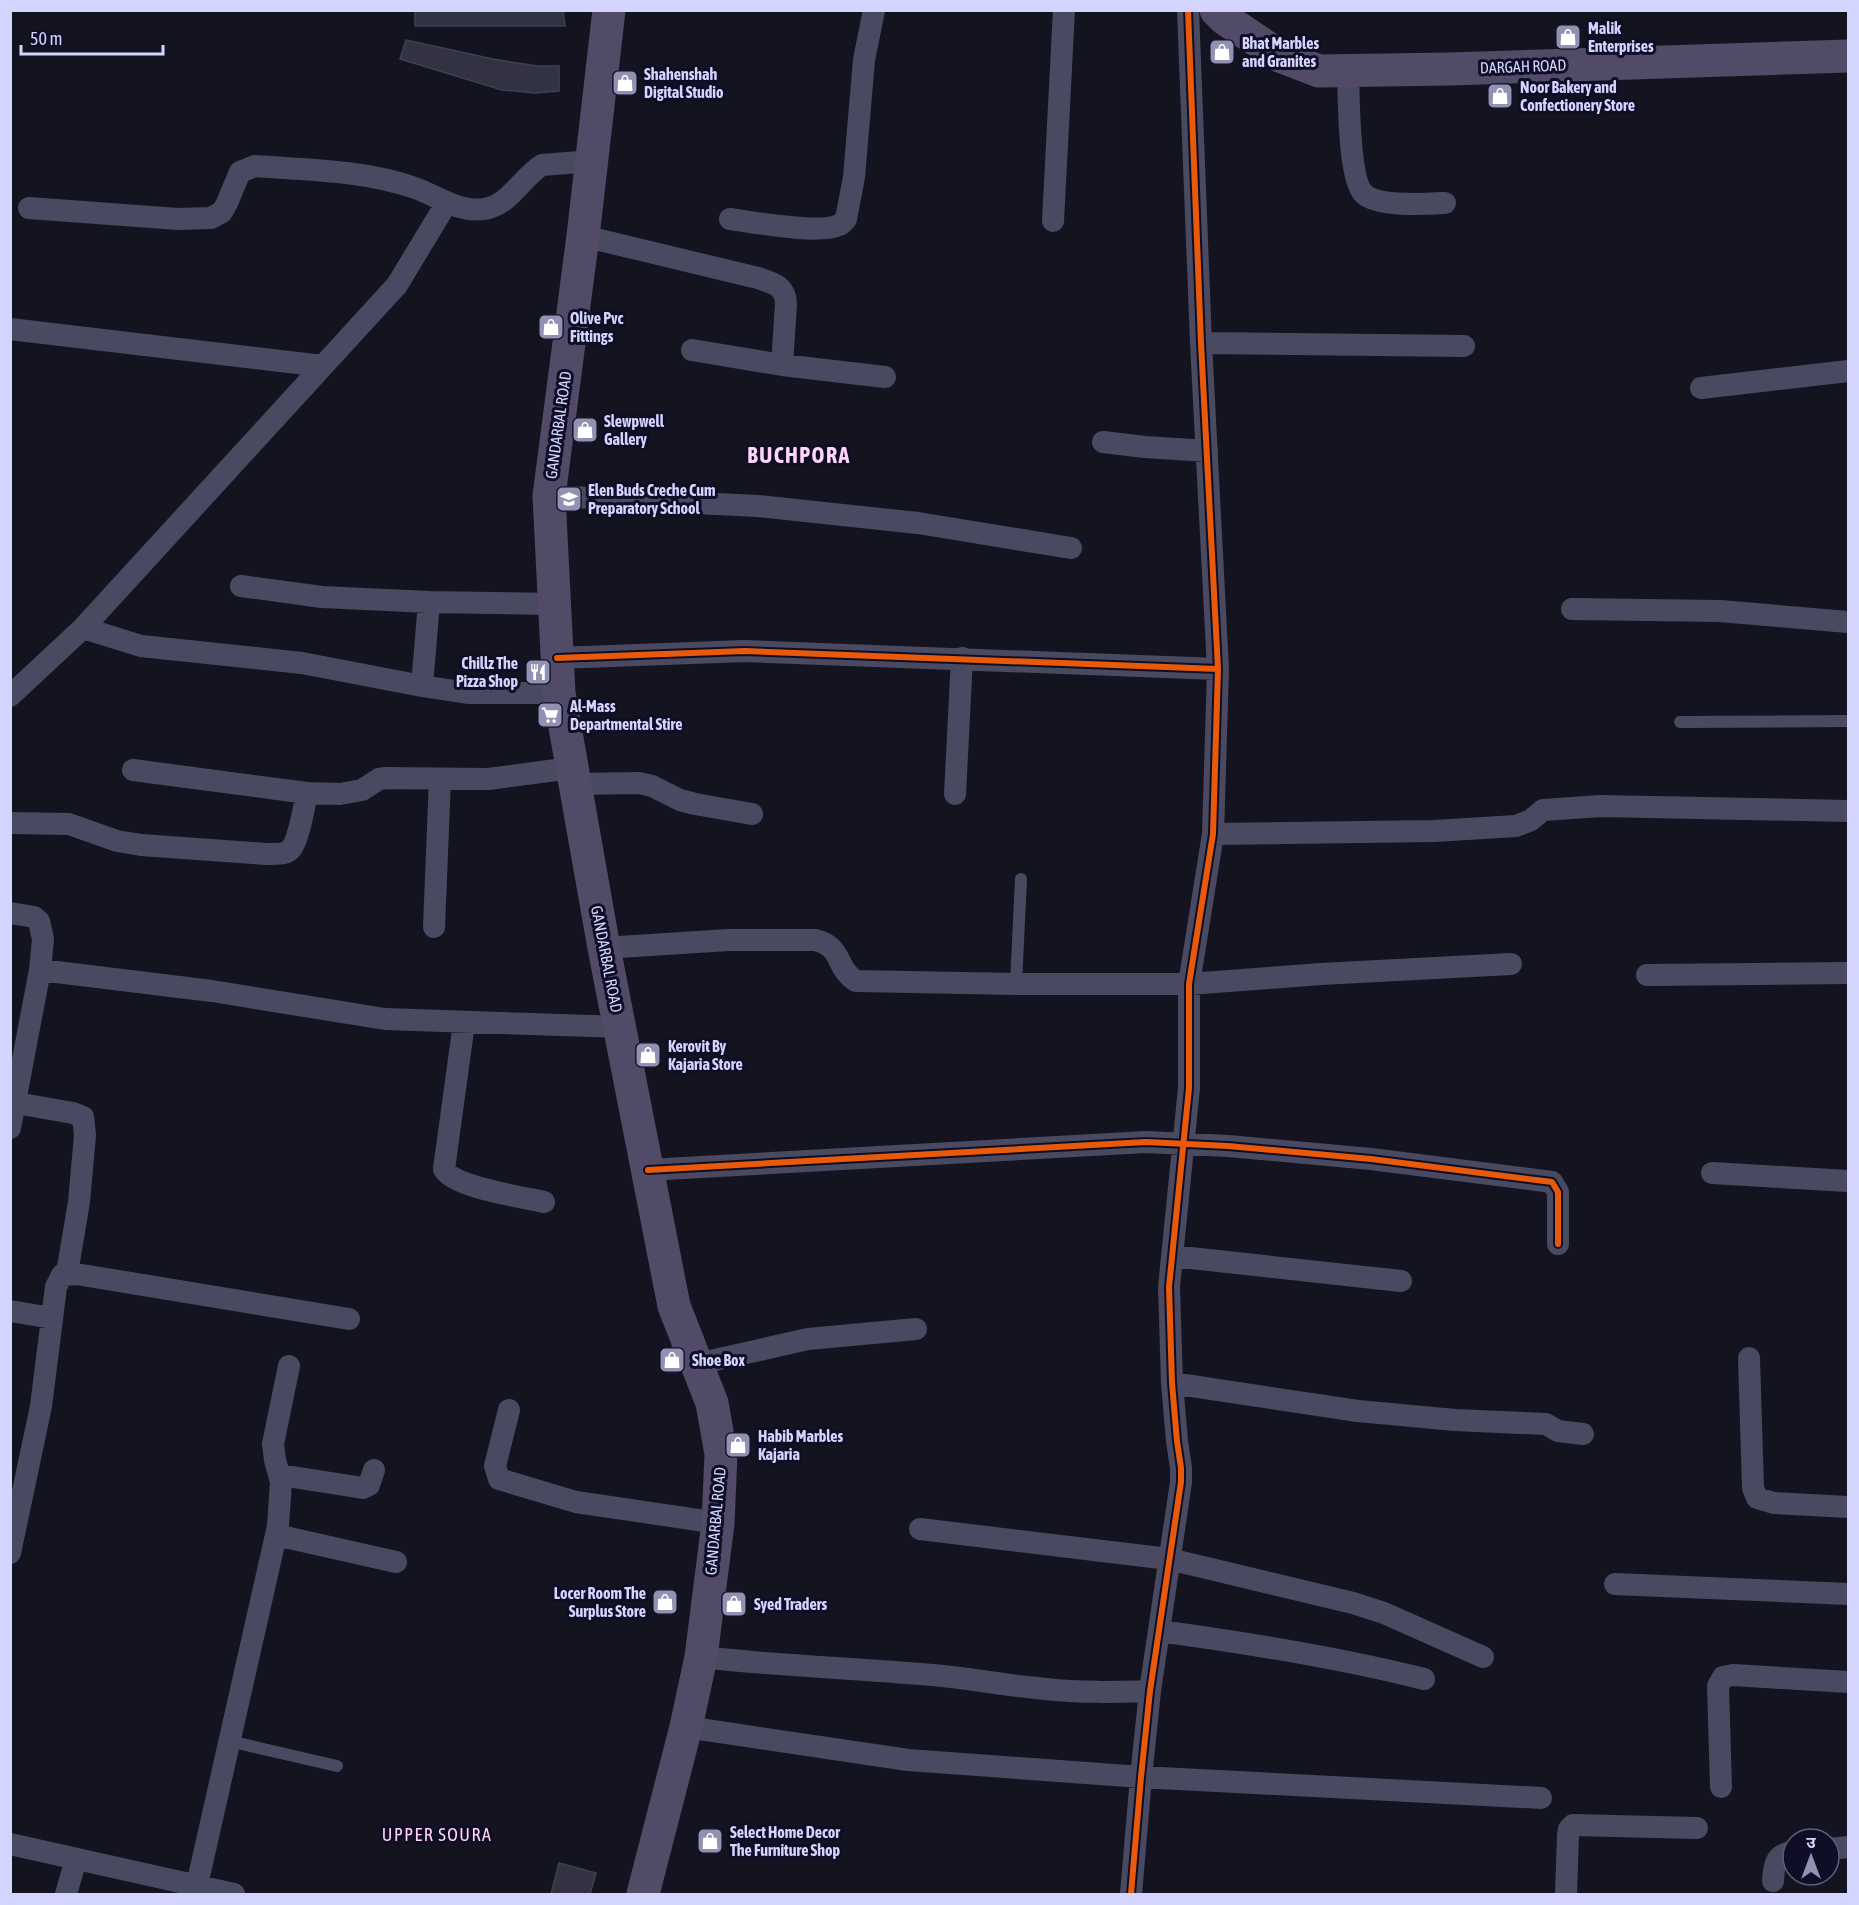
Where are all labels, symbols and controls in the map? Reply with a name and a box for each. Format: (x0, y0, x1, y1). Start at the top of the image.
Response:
scale bar (21, 18, 164, 56)
place label: Malik Enterprises (1588, 19, 1654, 55)
shop icon: Malik Enterprises (1553, 22, 1583, 52)
text: 50 m (30, 28, 62, 49)
place label: Bhat Marbles and Granites (1242, 34, 1319, 70)
shop icon: Bhat Marbles and Granites (1207, 37, 1237, 67)
street label: DARGAH ROAD (1479, 55, 1567, 77)
place label: Shahenshah Digital Studio (644, 65, 724, 101)
shop icon: Shahenshah Digital Studio (610, 68, 640, 98)
place label: Noor Bakery and Confectionery Store (1520, 78, 1635, 114)
shop icon: Noor Bakery and Confectionery Store (1485, 81, 1515, 111)
place label: Olive Pvc Fittings (570, 309, 623, 345)
shop icon: Olive Pvc Fittings (536, 312, 566, 342)
street label: GANDARBAL ROAD (542, 370, 574, 480)
place label: Slewpwell Gallery (604, 412, 665, 448)
shop icon: Slewpwell Gallery (570, 415, 600, 445)
district label: BUCHPORA (747, 442, 851, 468)
place label: Elen Buds Creche Cum Preparatory School (588, 481, 716, 517)
school or university icon: Elen Buds Creche Cum Preparatory School (554, 484, 584, 514)
place label: Chillz The Pizza Shop (456, 654, 518, 690)
restaurant icon: Chillz The Pizza Shop (523, 657, 553, 687)
place label: Al-Mass Departmental Stire (569, 697, 682, 733)
supermarket icon: Al-Mass Departmental Stire (535, 700, 565, 730)
street label: GANDARBAL ROAD (588, 904, 626, 1014)
place label: Kerovit By Kajaria Store (668, 1037, 743, 1073)
shop icon: Kerovit By Kajaria Store (633, 1040, 663, 1070)
shop icon: Shoe Box (657, 1345, 687, 1375)
place label: Shoe Box (692, 1351, 745, 1369)
place label: Habib Marbles Kajaria (758, 1427, 844, 1463)
shop icon: Habib Marbles Kajaria (723, 1430, 753, 1460)
street label: GANDARBAL ROAD (701, 1466, 729, 1576)
place label: Locer Room The Surplus Store (554, 1584, 646, 1620)
shop icon: Locer Room The Surplus Store (650, 1587, 680, 1617)
shop icon: Syed Traders (719, 1589, 749, 1619)
place label: Syed Traders (754, 1595, 827, 1613)
place label: Select Home Decor The Furniture Shop (730, 1823, 841, 1859)
district label: UPPER SOURA (382, 1824, 492, 1845)
shop icon: Select Home Decor The Furniture Shop (695, 1826, 725, 1856)
north arrow (1781, 1827, 1841, 1887)
text: उ (1806, 1833, 1816, 1851)

